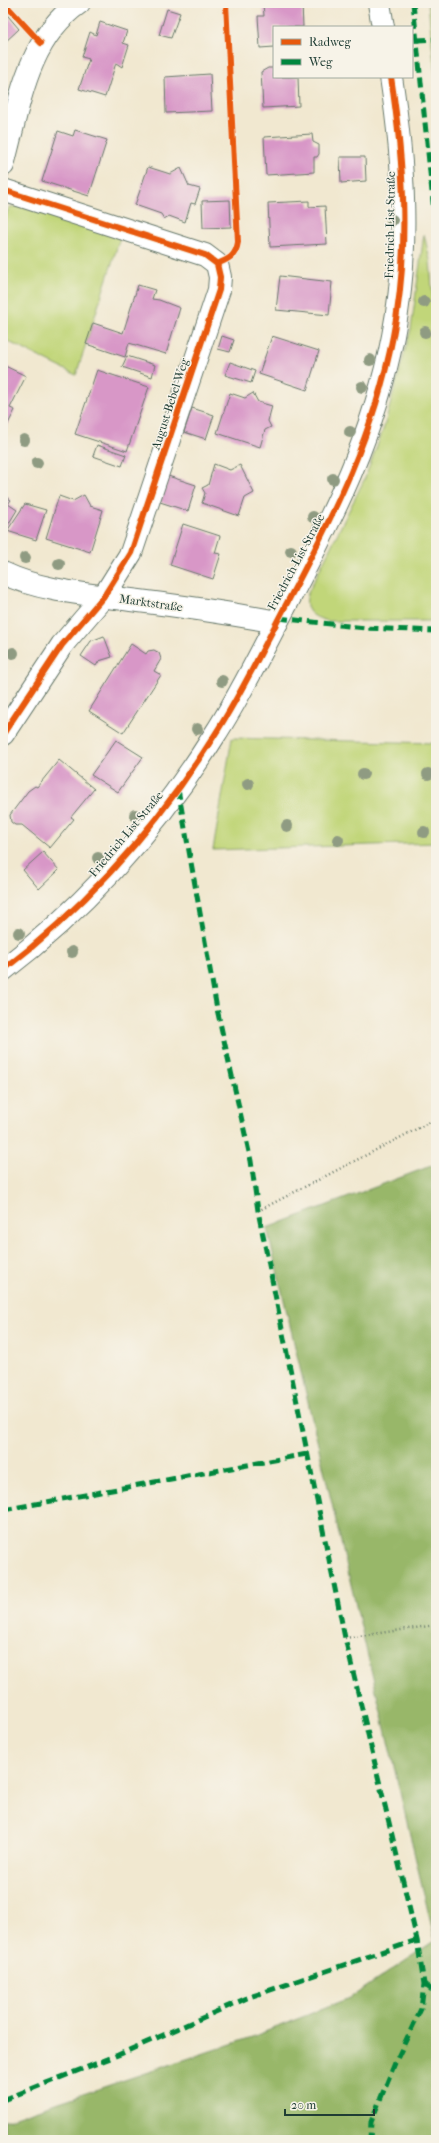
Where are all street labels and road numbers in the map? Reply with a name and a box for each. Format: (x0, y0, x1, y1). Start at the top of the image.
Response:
street label: Friedrich-List-Straße (382, 171, 398, 279)
street label: August-Bebel-Weg (148, 356, 192, 452)
street label: Friedrich-List-Straße (265, 511, 327, 613)
street label: Marktstraße (118, 592, 184, 614)
street label: Friedrich-List-Straße (86, 788, 166, 880)

